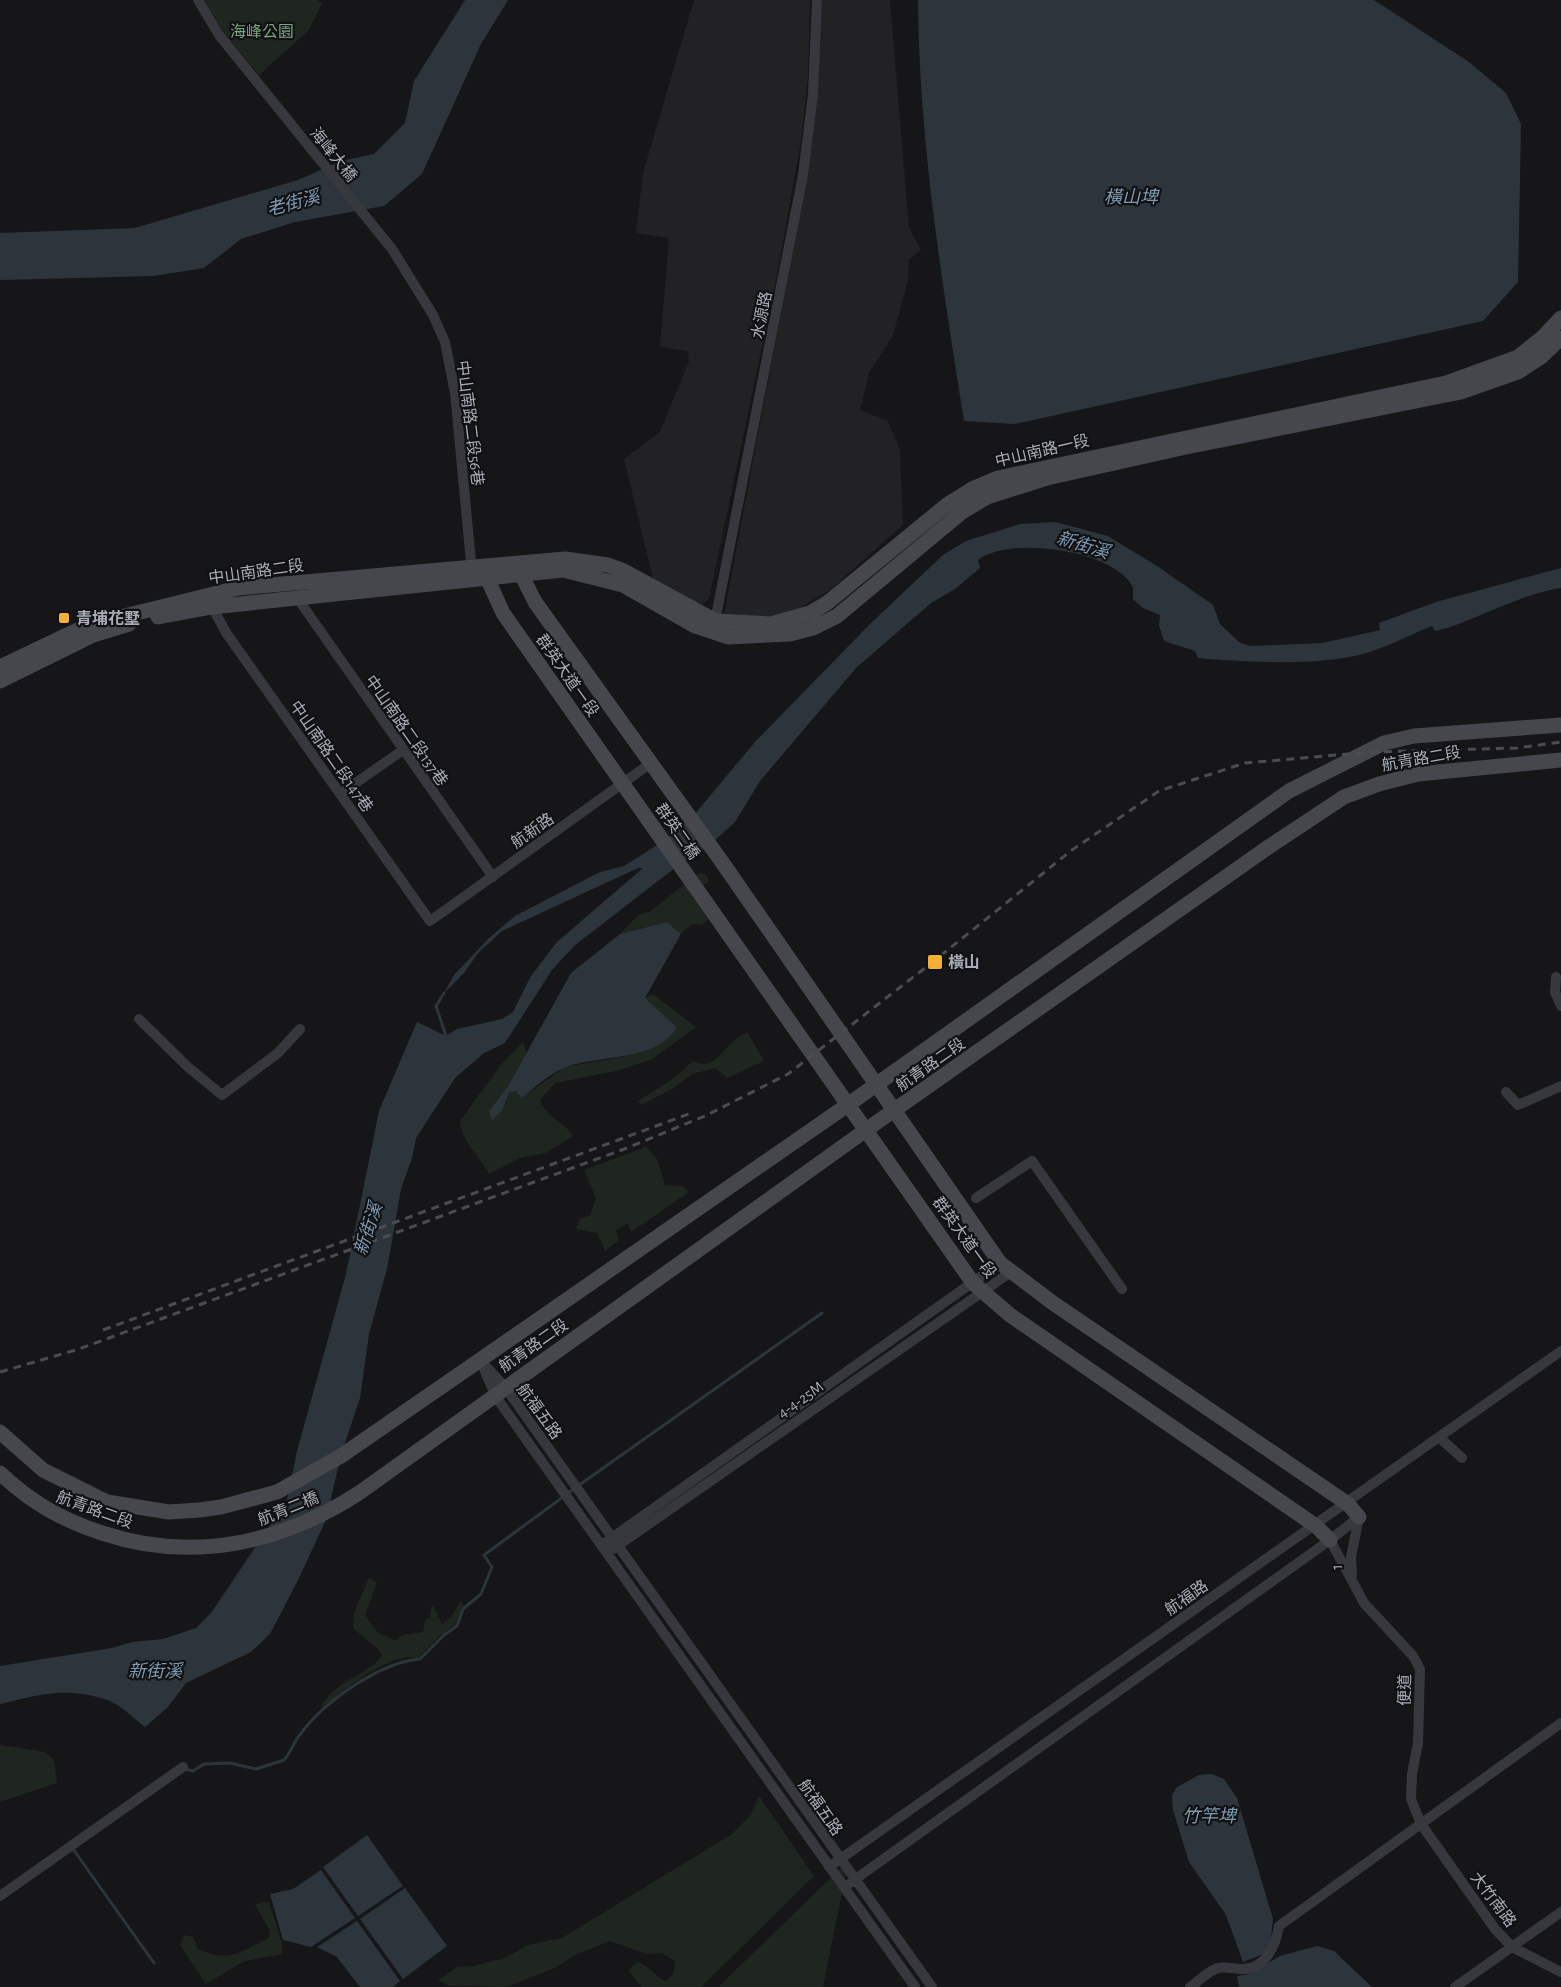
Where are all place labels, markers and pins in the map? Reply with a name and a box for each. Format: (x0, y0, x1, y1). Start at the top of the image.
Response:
place label: 青埔花墅 (76, 609, 140, 627)
marker: 青埔花墅 (57, 611, 71, 625)
marker: 橫山 (926, 953, 944, 971)
place label: 橫山 (948, 954, 980, 971)

